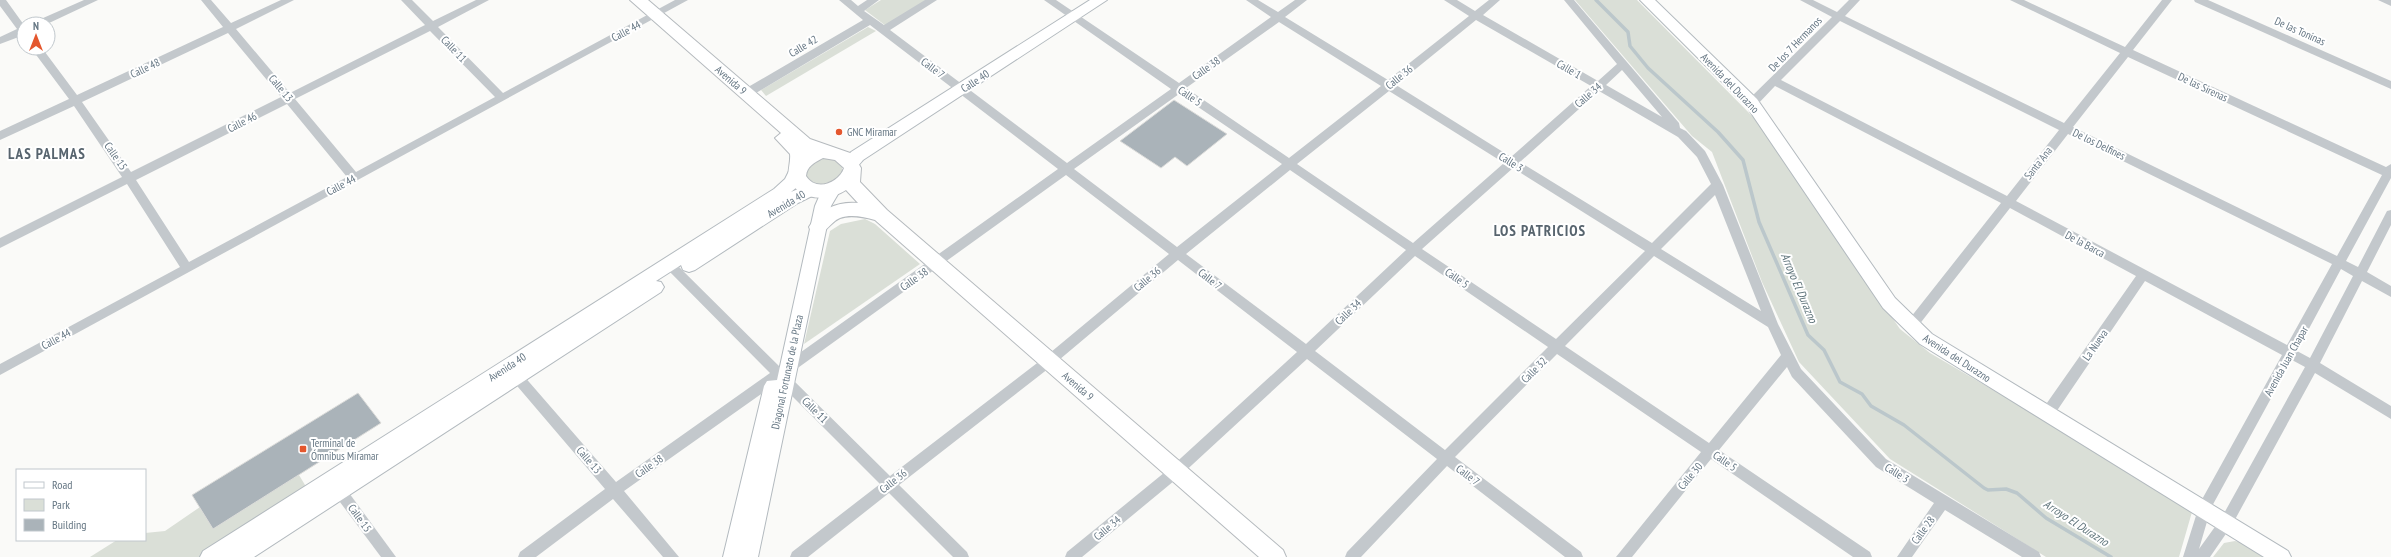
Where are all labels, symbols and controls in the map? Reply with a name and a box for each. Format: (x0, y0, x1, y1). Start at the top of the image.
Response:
street label: De los 7 Hermanos (1765, 13, 1825, 74)
street label: De las Toninas (2272, 14, 2328, 49)
north arrow (16, 16, 56, 56)
street label: Calle 44 (609, 17, 643, 45)
text: N (33, 19, 39, 33)
street label: Calle 42 (786, 32, 820, 60)
street label: Calle 11 (438, 33, 470, 65)
street label: Avenida del Durazno (1698, 50, 1762, 116)
street label: Calle 38 (1189, 53, 1223, 83)
street label: Calle 48 (128, 55, 162, 81)
street label: Calle 7 (918, 55, 948, 82)
street label: Calle 1 (1554, 56, 1584, 82)
street label: Avenida 9 (712, 62, 750, 98)
street label: Calle 36 (1382, 62, 1416, 92)
street label: Calle 40 (958, 67, 992, 95)
street label: De las Sirenas (2176, 69, 2230, 105)
street label: Calle 13 (266, 72, 296, 104)
street label: Calle 34 (1572, 79, 1604, 111)
street label: Calle 5 (1175, 83, 1205, 109)
street label: Calle 46 (225, 109, 259, 135)
place label: GNC Miramar (847, 125, 897, 139)
street label: De los Delfines (2070, 125, 2128, 163)
marker: GNC Miramar (834, 127, 844, 137)
street label: Calle 15 (101, 139, 131, 173)
district label: LAS PALMAS (8, 144, 86, 163)
street label: Santa Ana (2021, 144, 2055, 182)
street label: Calle 3 (1496, 149, 1526, 175)
street label: Calle 44 (324, 171, 358, 199)
street label: Avenida 40 (764, 187, 808, 221)
district label: LOS PATRICIOS (1494, 221, 1586, 240)
street label: De la Barca (2063, 228, 2107, 260)
water label: Arroyo El Durazno (1778, 251, 1821, 326)
street label: Calle 38 (897, 264, 931, 294)
street label: Calle 36 (1131, 264, 1163, 294)
street label: Calle 7 (1195, 265, 1225, 293)
street label: Calle 5 (1442, 265, 1472, 291)
street label: Calle 34 (1332, 296, 1364, 328)
street label: Diagonal Fortunato de la Plaza (768, 313, 806, 431)
street label: Avenida Juan Chapar (2261, 324, 2311, 398)
street label: Calle 44 (39, 325, 73, 353)
street label: La Nueva (2079, 327, 2111, 363)
street label: Avenida del Durazno (1920, 331, 1994, 385)
street label: Avenida 40 (485, 350, 529, 384)
street label: Calle 32 (1518, 354, 1550, 386)
street label: Avenida 9 (1059, 368, 1097, 404)
street label: Calle 11 (799, 394, 831, 426)
place label: Terminal de Ómnibus Miramar (311, 436, 378, 463)
marker: Terminal de Ómnibus Miramar (298, 444, 308, 454)
street label: Calle 13 (573, 444, 605, 476)
street label: Calle 5 (1710, 448, 1740, 474)
street label: Calle 38 (632, 451, 666, 481)
street label: Calle 30 (1675, 460, 1705, 492)
street label: Calle 3 (1882, 460, 1912, 486)
street label: Calle 7 (1453, 462, 1483, 489)
street label: Calle 36 (876, 466, 910, 496)
legend (16, 469, 146, 541)
text: Road (52, 477, 72, 492)
water label: Arroyo El Durazno (2041, 496, 2112, 550)
text: Park (52, 497, 70, 512)
street label: Calle 15 (345, 501, 375, 535)
street label: Calle 34 (1091, 513, 1123, 543)
street label: Calle 28 (1908, 513, 1938, 547)
text: Building (52, 517, 87, 532)

